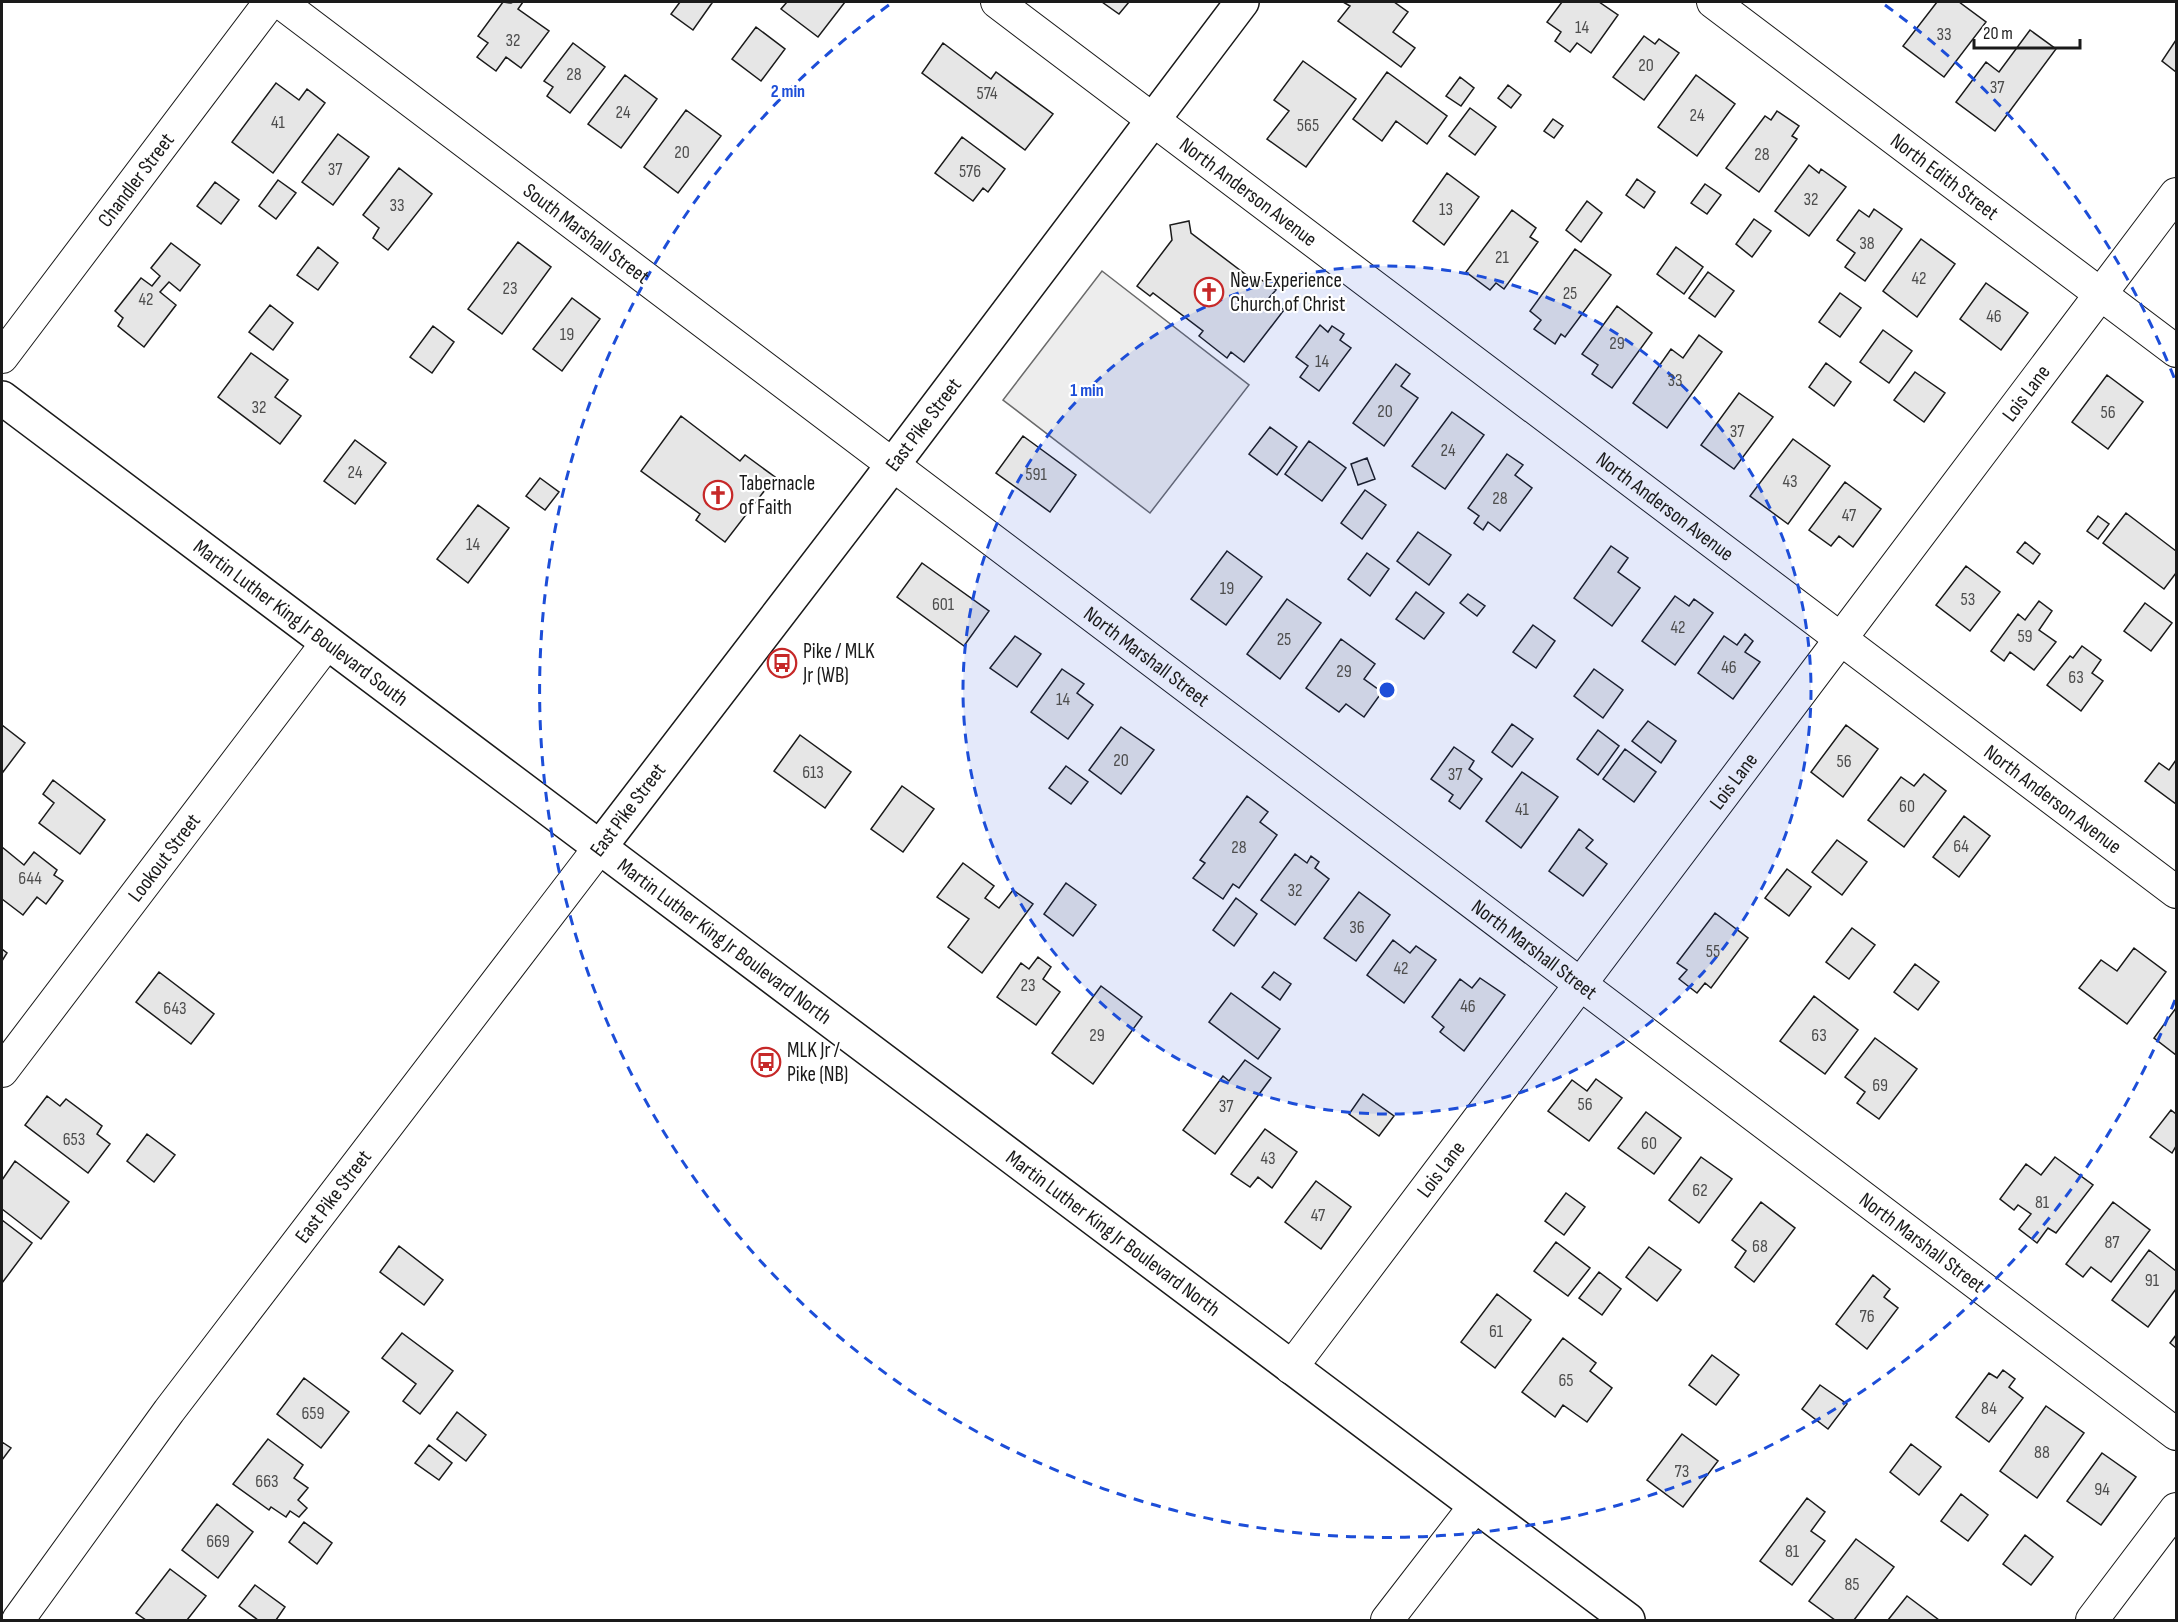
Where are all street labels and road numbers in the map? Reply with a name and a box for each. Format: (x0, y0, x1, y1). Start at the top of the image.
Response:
street label: Chandler Street (92, 128, 179, 232)
street label: North Edith Street (1886, 128, 2004, 225)
street label: North Anderson Avenue (1175, 132, 1322, 252)
street label: South Marshall Street (518, 178, 654, 289)
street label: Lois Lane (1997, 360, 2055, 426)
street label: East Pike Street (880, 373, 966, 476)
street label: North Anderson Avenue (1591, 446, 1739, 566)
street label: Martin Luther King Jr Boulevard South (189, 534, 413, 711)
street label: North Marshall Street (1079, 601, 1214, 712)
street label: North Anderson Avenue (1979, 739, 2127, 859)
street label: Lois Lane (1704, 748, 1763, 814)
street label: East Pike Street (585, 758, 671, 862)
street label: Lookout Street (123, 808, 206, 907)
street label: Martin Luther King Jr Boulevard North (613, 853, 837, 1030)
street label: North Marshall Street (1467, 894, 1602, 1005)
street label: Lois Lane (1412, 1136, 1470, 1202)
street label: East Pike Street (290, 1145, 376, 1248)
street label: Martin Luther King Jr Boulevard North (1001, 1145, 1225, 1322)
street label: North Marshall Street (1854, 1187, 1990, 1298)

